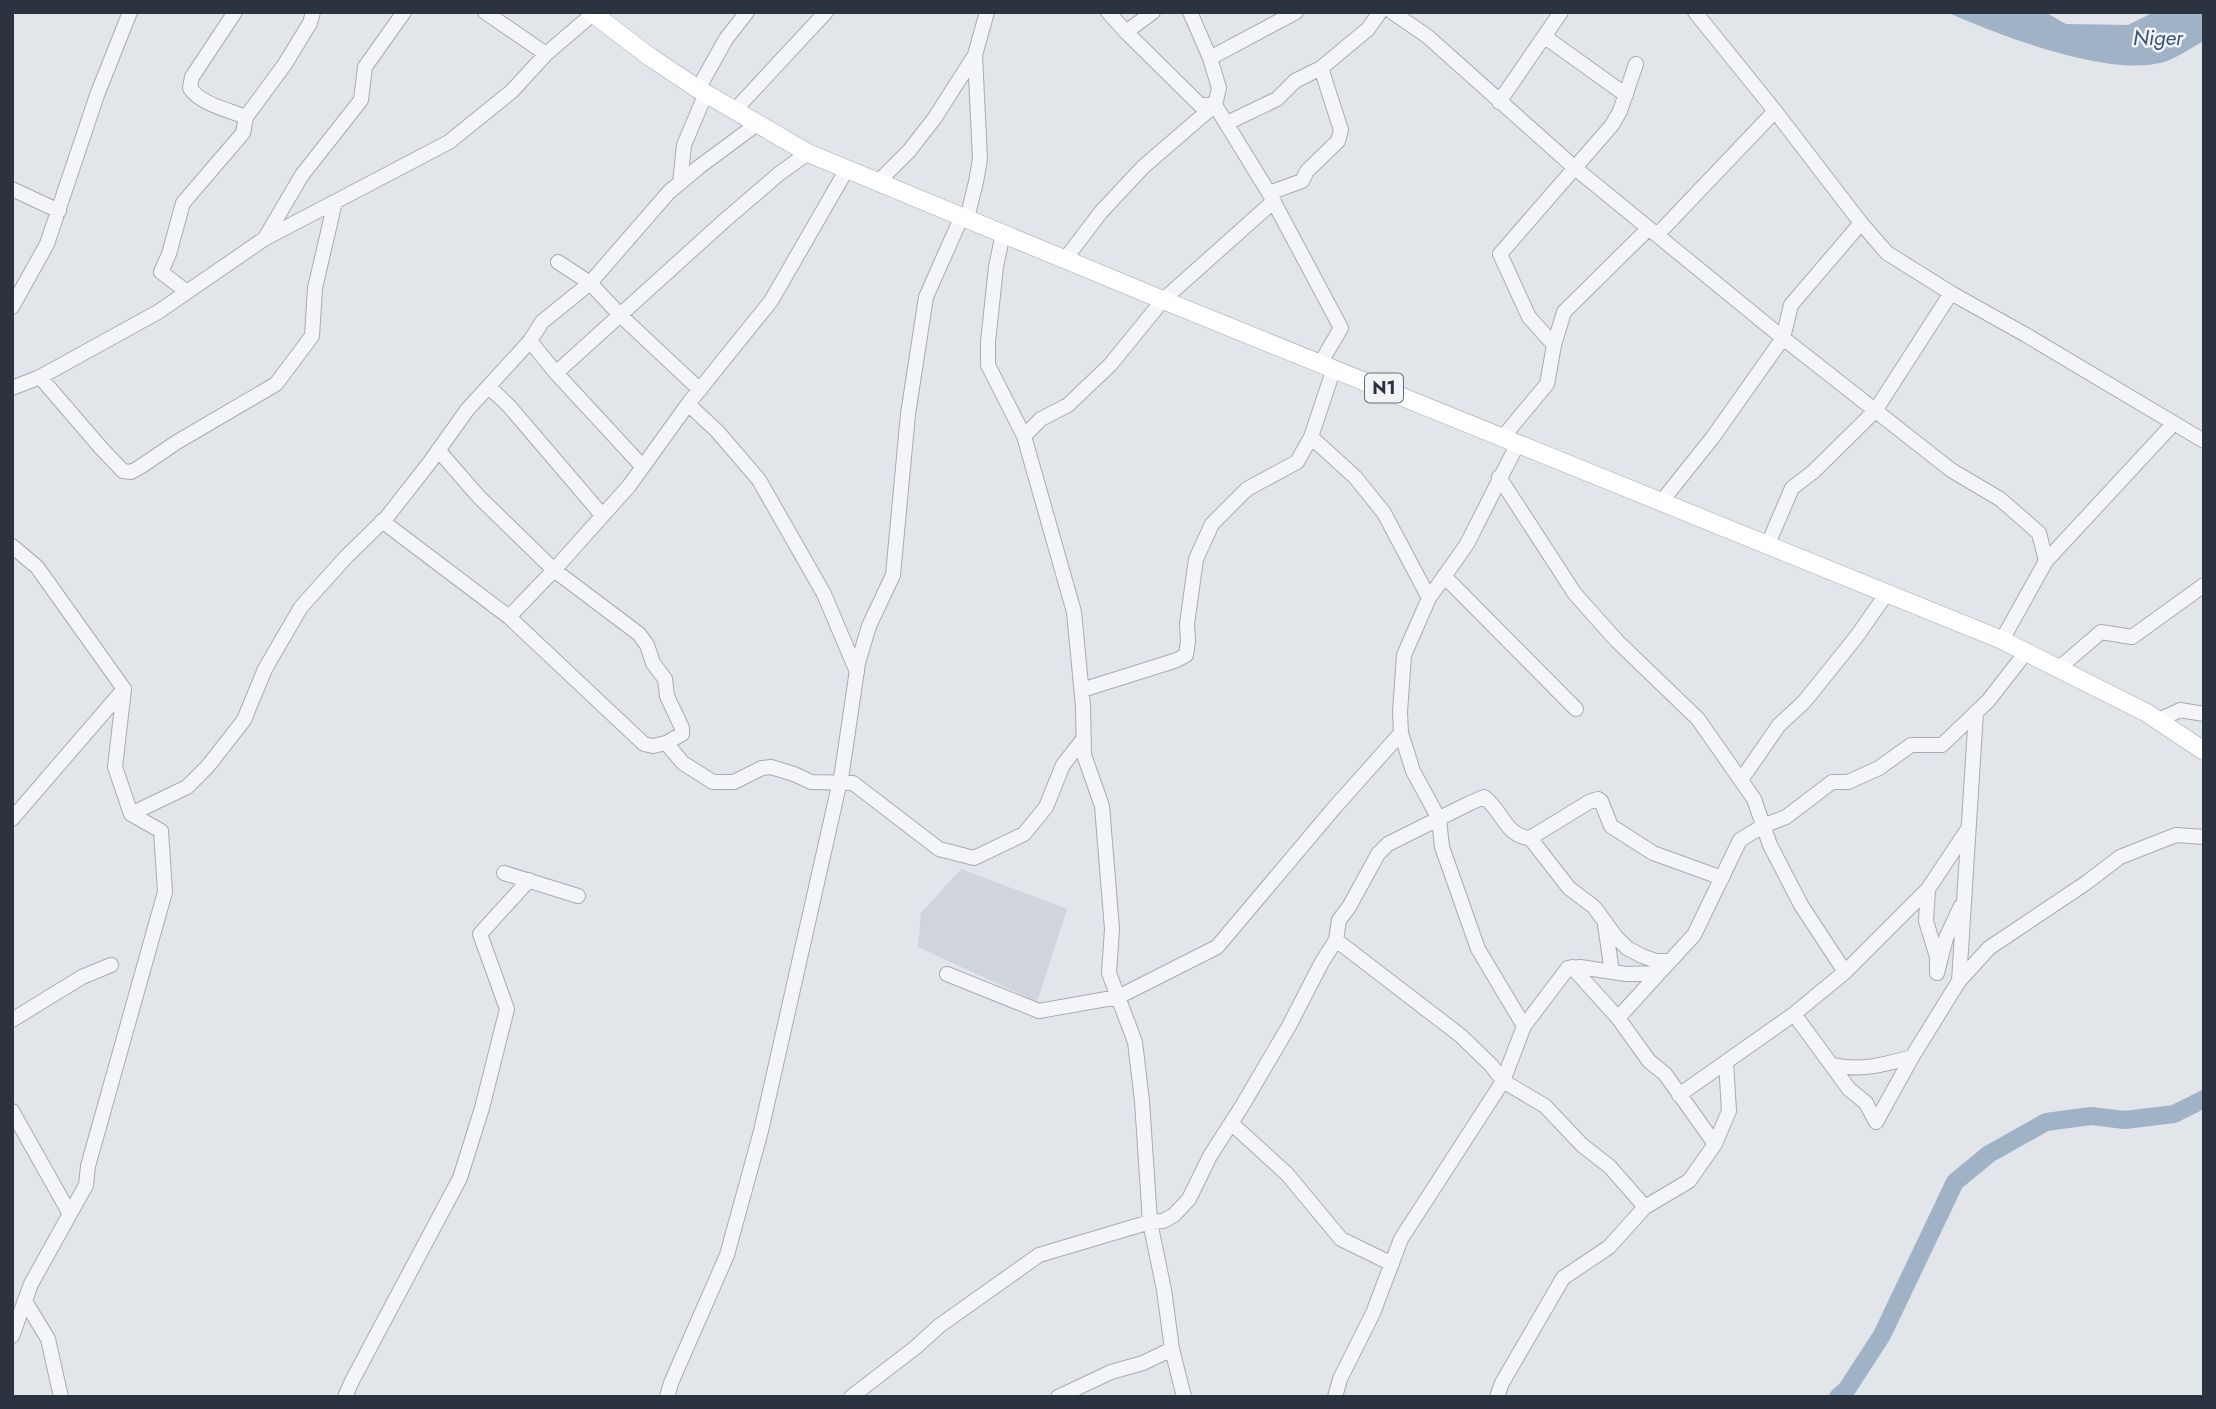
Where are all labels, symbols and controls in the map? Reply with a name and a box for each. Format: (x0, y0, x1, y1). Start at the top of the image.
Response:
water label: Niger (2133, 23, 2184, 53)
road number: N1 (1365, 374, 1403, 402)

